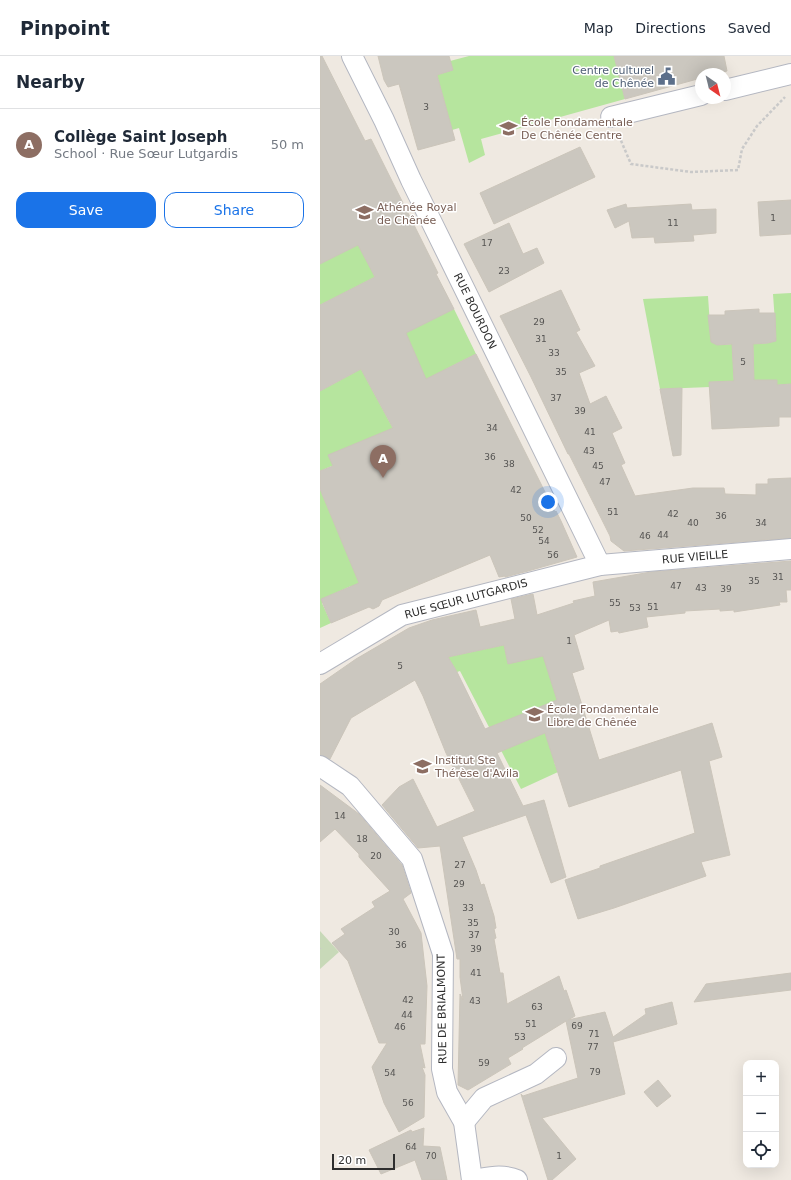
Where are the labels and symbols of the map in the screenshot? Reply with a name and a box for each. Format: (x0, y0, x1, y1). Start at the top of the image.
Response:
place label: Centre culturel de Chênée (572, 64, 654, 90)
public building icon: Centre culturel de Chênée (657, 66, 677, 86)
north arrow (695, 68, 731, 104)
house number: 3 (423, 102, 429, 112)
place label: École Fondamentale De Chênée Centre (521, 116, 633, 142)
school or university icon: École Fondamentale De Chênée Centre (498, 118, 518, 138)
place label: Athénée Royal de Chênée (377, 201, 457, 227)
school or university icon: Athénée Royal de Chênée (354, 203, 374, 223)
house number: 1 (770, 213, 776, 223)
house number: 11 (667, 218, 679, 228)
house number: 17 (481, 238, 493, 248)
house number: 23 (498, 266, 510, 276)
street label: RUE BOURDON (451, 271, 499, 351)
house number: 29 (533, 317, 545, 327)
house number: 31 (535, 334, 547, 344)
house number: 33 (548, 348, 560, 358)
house number: 5 (740, 357, 746, 367)
house number: 35 (555, 367, 567, 377)
house number: 37 (550, 393, 562, 403)
house number: 39 (574, 406, 586, 416)
house number: 34 (486, 423, 498, 433)
house number: 41 (584, 427, 596, 437)
pin: A (370, 445, 396, 478)
house number: 43 (583, 446, 595, 456)
house number: 36 (484, 452, 496, 462)
house number: 38 (503, 459, 515, 469)
house number: 45 (592, 461, 604, 471)
house number: 47 (599, 477, 611, 487)
house number: 42 (510, 485, 522, 495)
your location (538, 492, 558, 512)
house number: 51 (607, 507, 619, 517)
house number: 42 (667, 509, 679, 519)
house number: 36 (715, 511, 727, 521)
house number: 50 (520, 513, 532, 523)
house number: 40 (687, 518, 699, 528)
house number: 34 (755, 518, 767, 528)
house number: 52 (532, 525, 544, 535)
house number: 44 (657, 530, 669, 540)
house number: 46 (639, 531, 651, 541)
house number: 54 (538, 536, 550, 546)
street label: RUE VIEILLE (661, 548, 729, 566)
house number: 56 (547, 550, 559, 560)
house number: 31 (772, 572, 784, 582)
street label: RUE SŒUR LUTGARDIS (403, 576, 529, 622)
house number: 35 (748, 576, 760, 586)
house number: 47 (670, 581, 682, 591)
house number: 43 (695, 583, 707, 593)
house number: 39 (720, 584, 732, 594)
house number: 55 (609, 598, 621, 608)
house number: 51 (647, 602, 659, 612)
house number: 53 (629, 603, 641, 613)
house number: 1 (566, 636, 572, 646)
house number: 5 (397, 661, 403, 671)
place label: École Fondamentale Libre de Chênée (547, 703, 659, 729)
school or university icon: École Fondamentale Libre de Chênée (524, 705, 544, 725)
place label: Institut Ste Thérèse d'Avila (434, 754, 519, 780)
school or university icon: Institut Ste Thérèse d'Avila (412, 756, 432, 776)
house number: 14 (334, 811, 346, 821)
house number: 18 (356, 834, 368, 844)
house number: 20 (370, 851, 382, 861)
house number: 27 (454, 860, 466, 870)
house number: 29 (453, 879, 465, 889)
house number: 33 (462, 903, 474, 913)
house number: 35 (467, 918, 479, 928)
house number: 30 (388, 927, 400, 937)
house number: 37 (468, 930, 480, 940)
house number: 36 (395, 940, 407, 950)
house number: 39 (470, 944, 482, 954)
street label: RUE DE BRIALMONT (435, 953, 449, 1064)
house number: 41 (470, 968, 482, 978)
house number: 42 (402, 995, 414, 1005)
house number: 43 (469, 996, 481, 1006)
house number: 63 (531, 1002, 543, 1012)
house number: 44 (401, 1010, 413, 1020)
house number: 51 (525, 1019, 537, 1029)
house number: 69 (571, 1021, 583, 1031)
house number: 46 (394, 1022, 406, 1032)
house number: 71 (588, 1029, 600, 1039)
house number: 53 (514, 1032, 526, 1042)
house number: 77 (587, 1042, 599, 1052)
house number: 59 (478, 1058, 490, 1068)
house number: 79 (589, 1067, 601, 1077)
house number: 54 (384, 1068, 396, 1078)
house number: 56 (402, 1098, 414, 1108)
house number: 64 (405, 1142, 417, 1152)
house number: 70 (425, 1151, 437, 1161)
house number: 1 (556, 1151, 562, 1161)
scale bar (332, 1152, 395, 1171)

